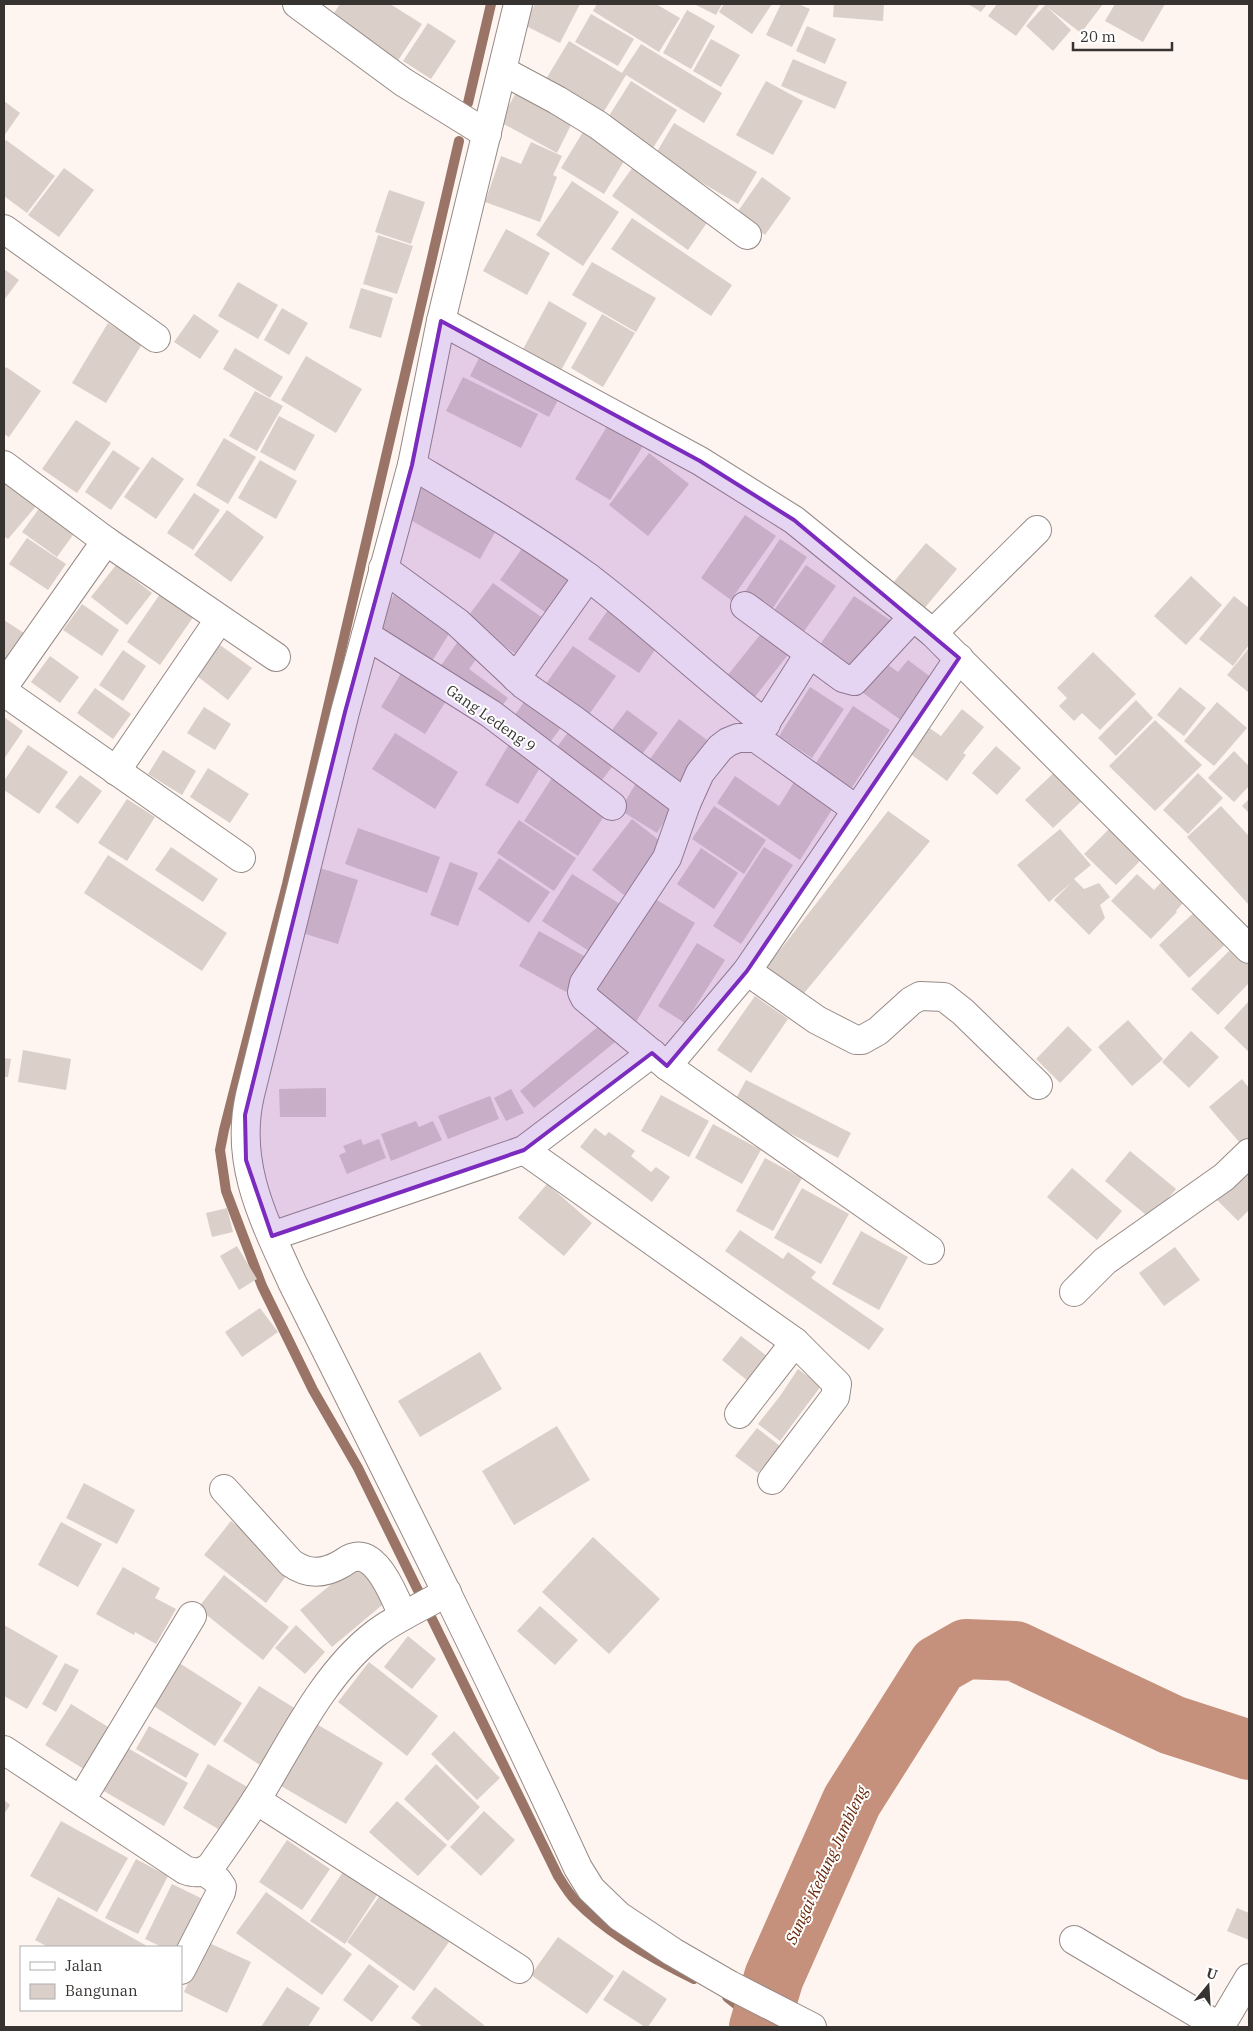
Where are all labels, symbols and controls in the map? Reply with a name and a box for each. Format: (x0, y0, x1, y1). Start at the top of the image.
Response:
scale bar (1073, 20, 1172, 52)
text: 20 m (1080, 27, 1116, 46)
street label: Gang Ledeng 9 (443, 680, 539, 756)
water label: Sungai Kedung Jumbleng (780, 1782, 872, 1948)
legend (20, 1946, 182, 2011)
text: Jalan (65, 1956, 103, 1975)
north arrow (1183, 1961, 1233, 2011)
text: U (1204, 1963, 1220, 1984)
text: Bangunan (65, 1981, 138, 2000)

